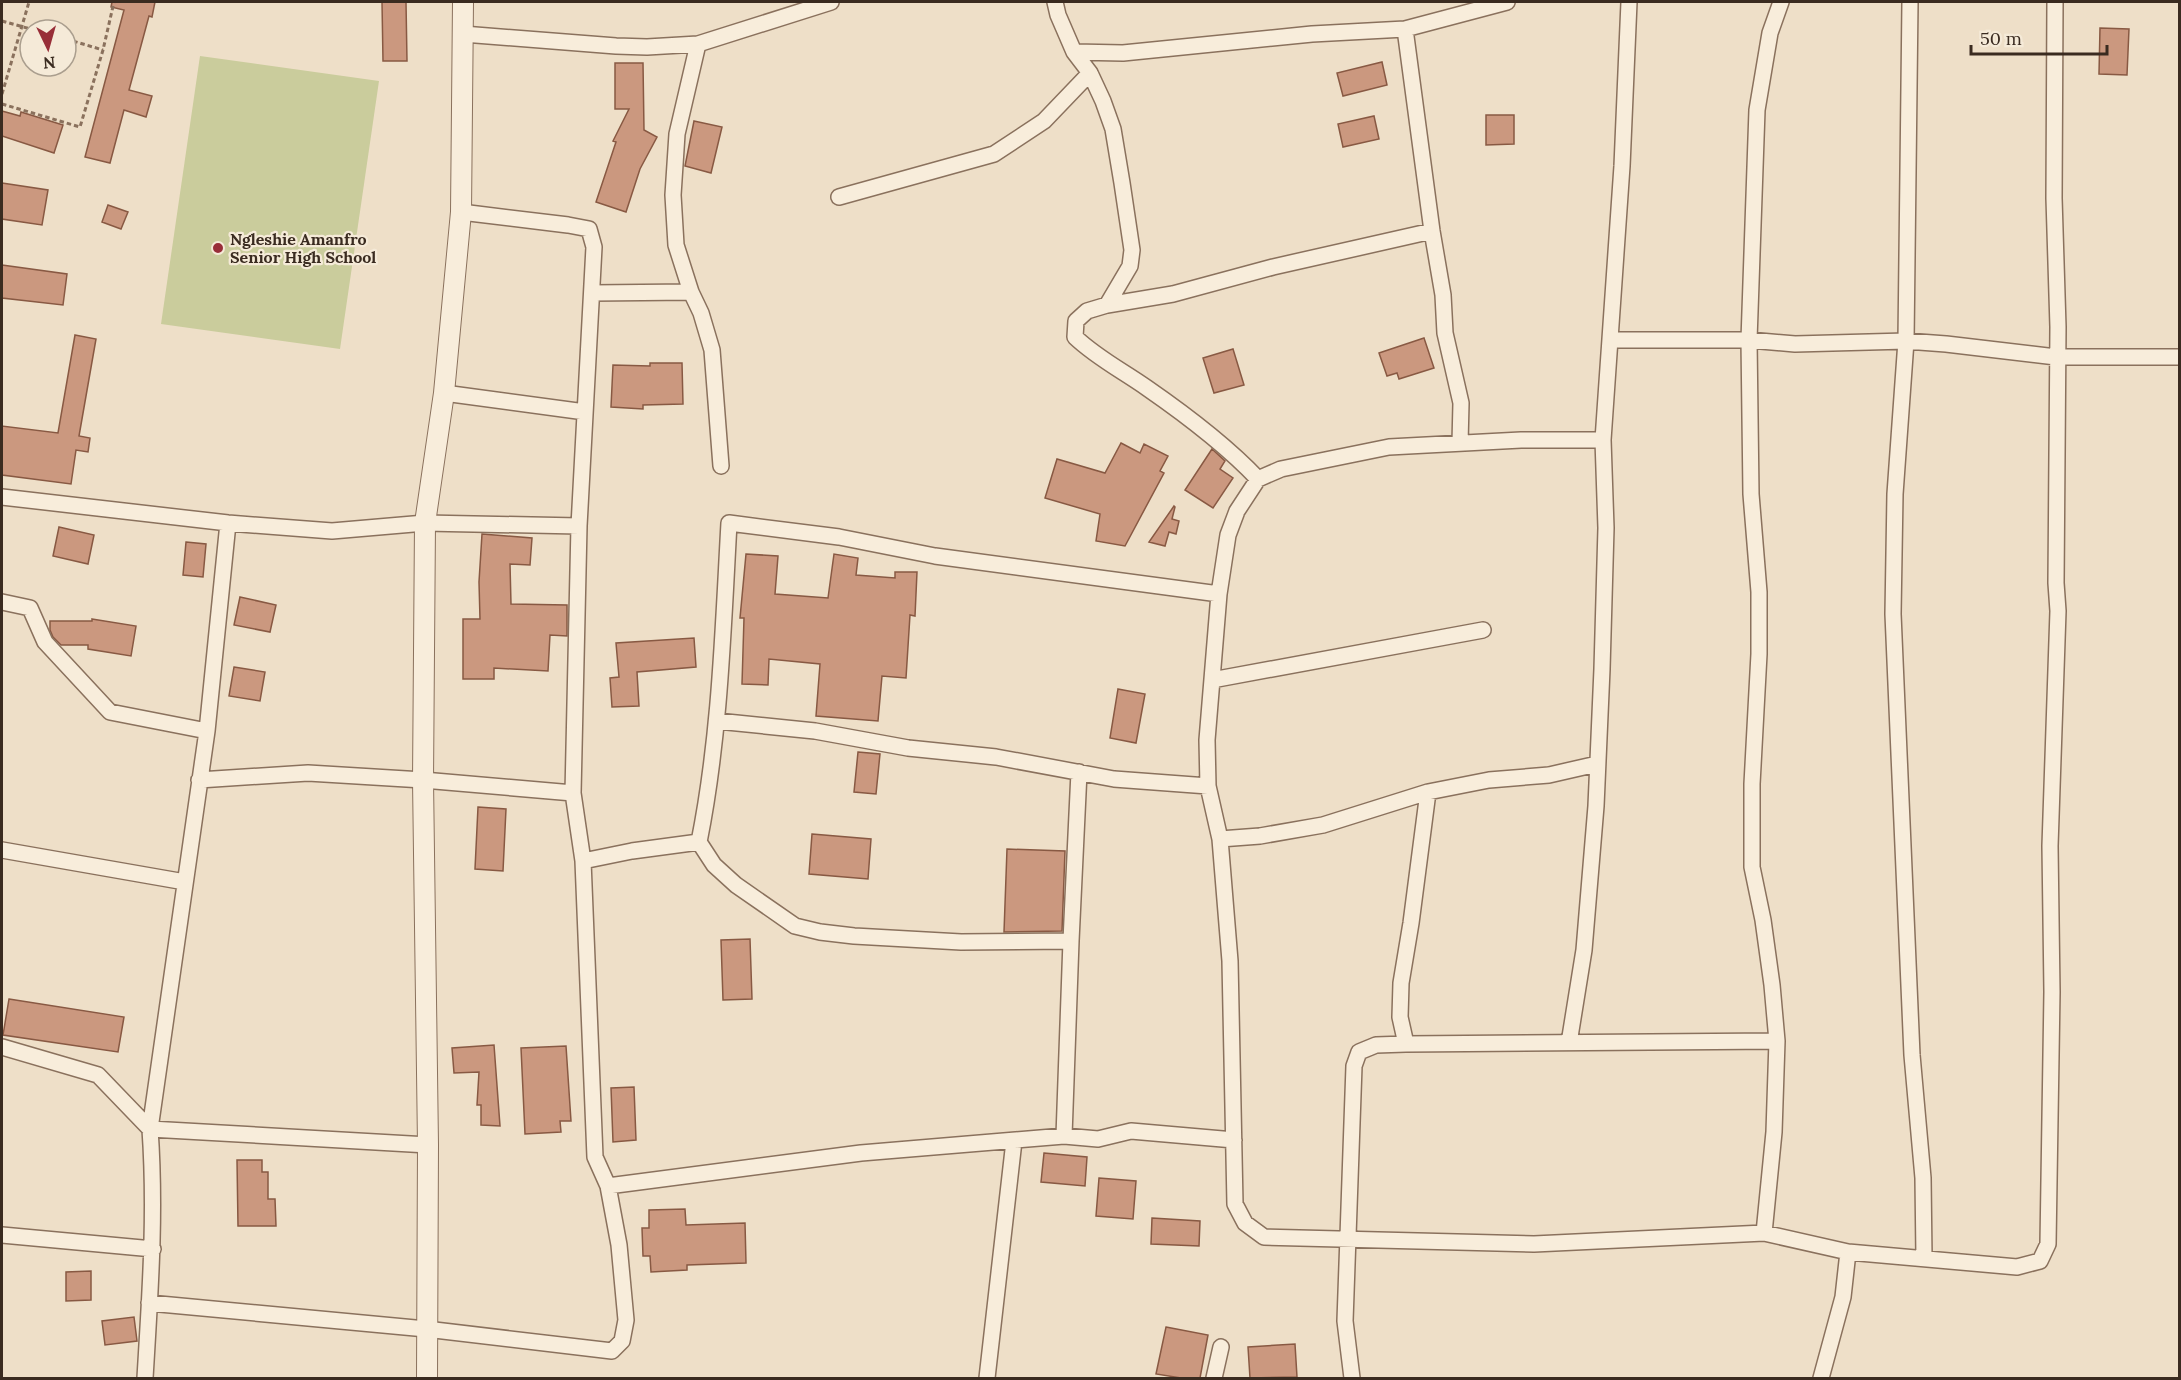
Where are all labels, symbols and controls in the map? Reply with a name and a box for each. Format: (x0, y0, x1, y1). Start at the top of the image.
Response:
north arrow (18, 18, 78, 78)
scale bar (1971, 18, 2108, 56)
text: 50 m (1980, 27, 2022, 50)
text: N (42, 52, 56, 73)
place label: Ngleshie Amanfro Senior High School (230, 229, 376, 267)
marker: Ngleshie Amanfro Senior High School (211, 241, 225, 255)

